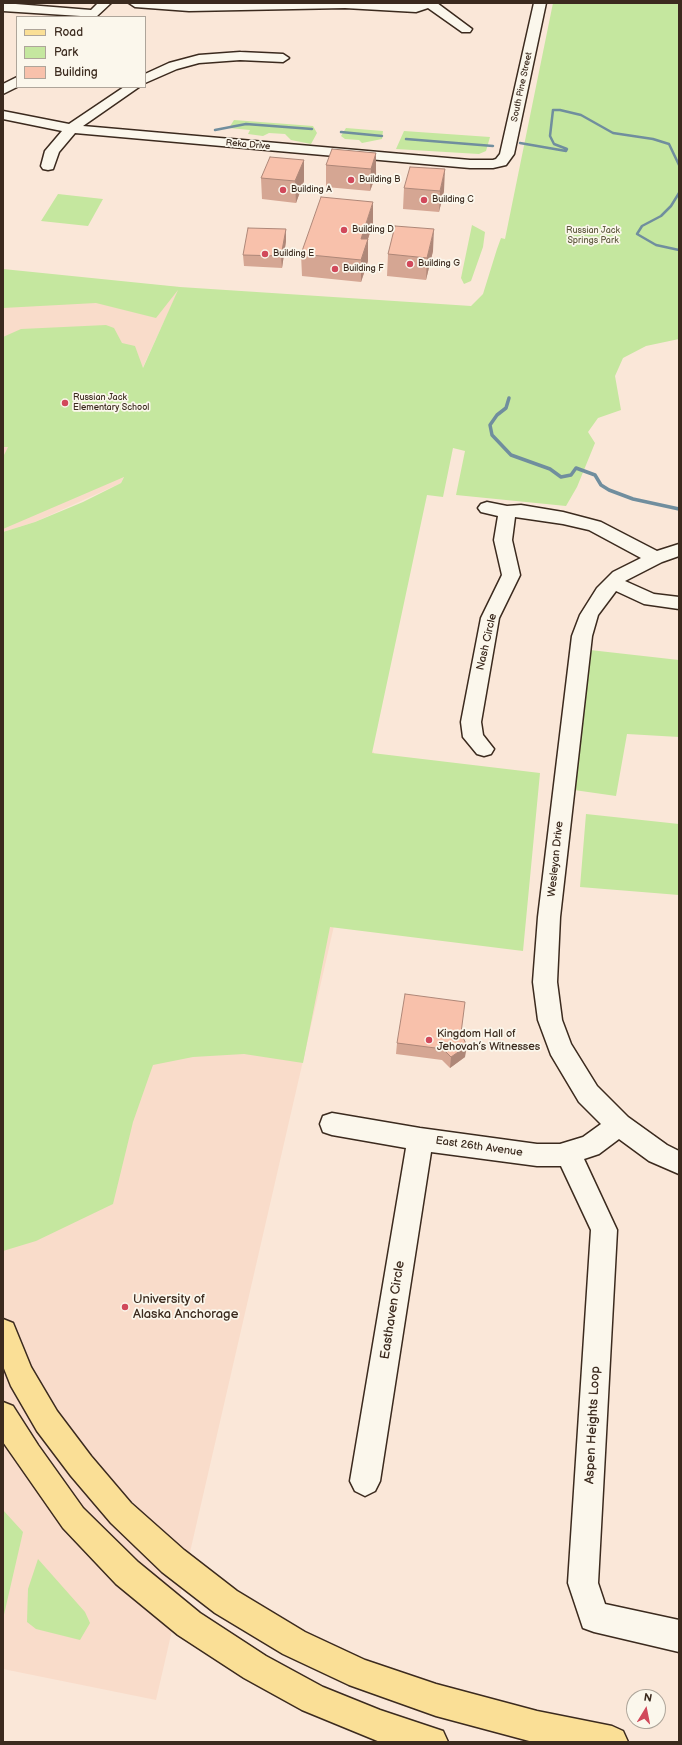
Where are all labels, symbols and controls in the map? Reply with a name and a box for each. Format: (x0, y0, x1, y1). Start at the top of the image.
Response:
legend (16, 16, 146, 88)
text: Road (54, 25, 83, 40)
text: Park (54, 45, 78, 60)
street label: South Pine Street (509, 51, 535, 123)
text: Building (54, 65, 98, 80)
street label: Reka Drive (225, 138, 271, 152)
marker: Building B (346, 175, 356, 185)
place label: Building B (359, 175, 400, 185)
marker: Building A (278, 185, 288, 195)
place label: Building A (291, 185, 332, 195)
marker: Building C (419, 195, 429, 205)
place label: Building C (432, 195, 474, 205)
marker: Building D (339, 225, 349, 235)
place label: Building D (352, 225, 394, 235)
park label: Russian Jack Springs Park (566, 226, 620, 247)
marker: Building E (260, 249, 270, 259)
place label: Building E (273, 249, 314, 259)
marker: Building G (405, 259, 415, 269)
place label: Building G (418, 259, 460, 269)
marker: Building F (330, 264, 340, 274)
place label: Building F (343, 264, 384, 274)
place label: Russian Jack Elementary School (73, 393, 149, 414)
marker: Russian Jack Elementary School (60, 398, 70, 408)
street label: Nash Circle (474, 612, 500, 672)
street label: Wesleyan Drive (545, 820, 567, 898)
place label: Kingdom Hall of Jehovah’s Witnesses (437, 1027, 540, 1053)
marker: Kingdom Hall of Jehovah’s Witnesses (424, 1035, 434, 1045)
street label: East 26th Avenue (435, 1134, 523, 1160)
street label: Easthaven Circle (377, 1260, 409, 1360)
place label: University of Alaska Anchorage (133, 1292, 238, 1323)
marker: University of Alaska Anchorage (120, 1302, 130, 1312)
street label: Aspen Heights Loop (582, 1366, 604, 1484)
north arrow (626, 1689, 666, 1729)
text: N (643, 1691, 653, 1705)

